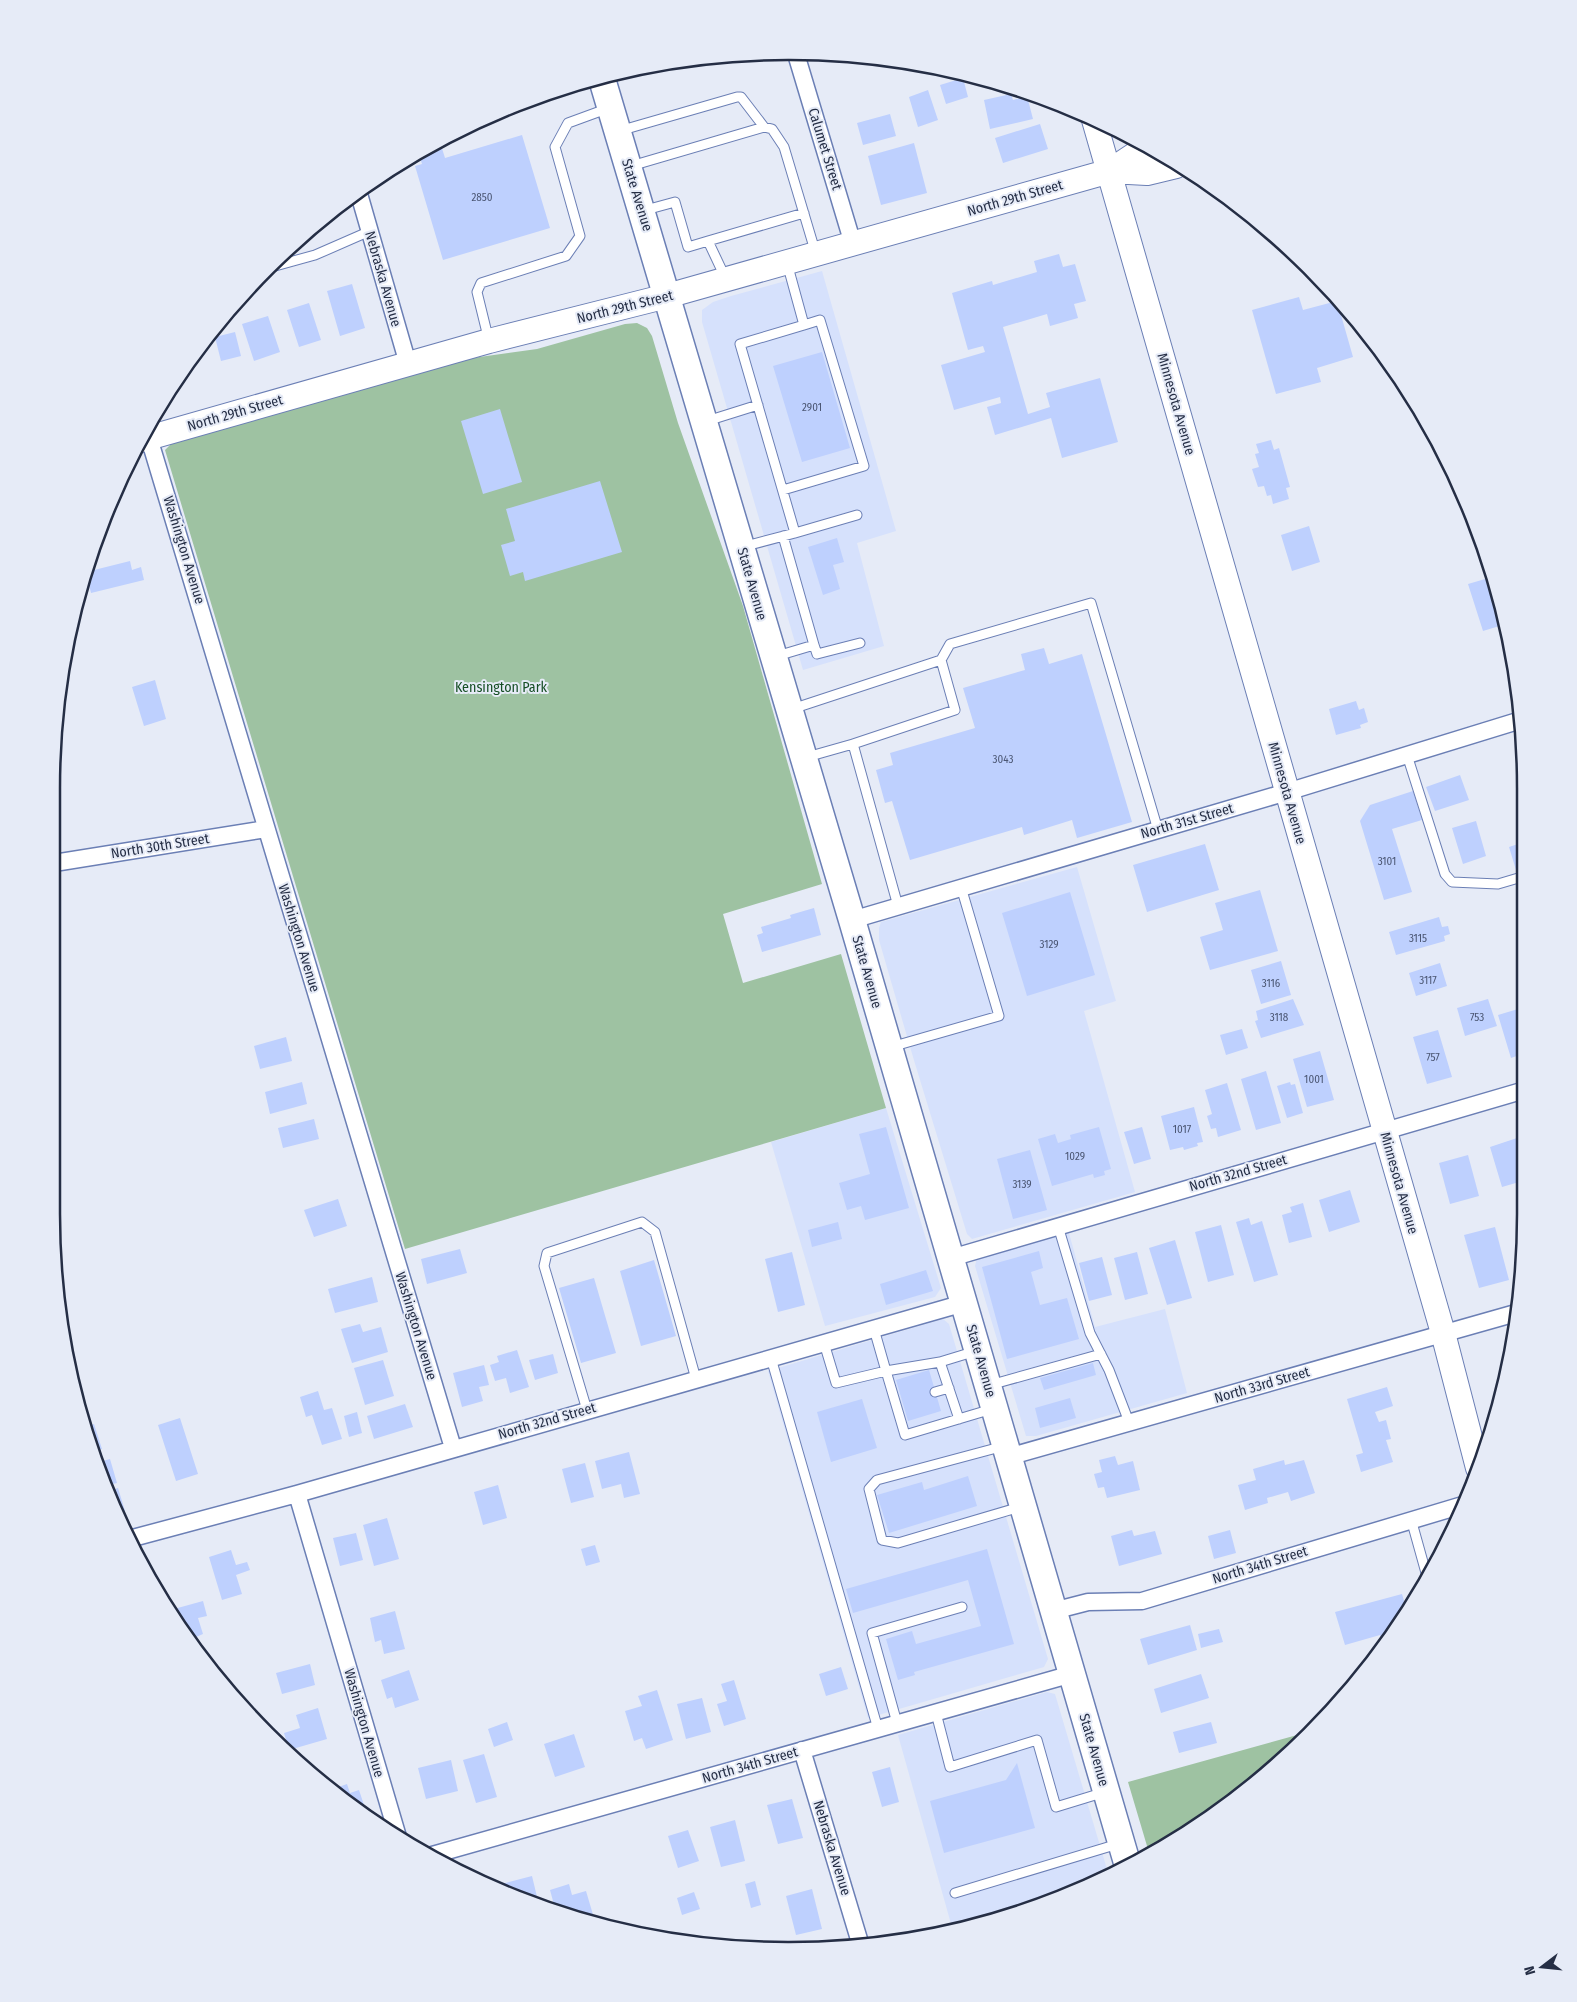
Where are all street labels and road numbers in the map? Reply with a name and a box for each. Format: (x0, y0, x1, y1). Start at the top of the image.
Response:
street label: Calumet Street (804, 106, 846, 192)
street label: State Avenue (618, 157, 656, 233)
street label: North 29th Street (965, 176, 1065, 220)
street label: Nebraska Avenue (361, 229, 405, 329)
street label: North 29th Street (575, 287, 675, 327)
street label: Minnesota Avenue (1153, 351, 1199, 457)
street label: North 29th Street (185, 391, 285, 435)
street label: Washington Avenue (159, 494, 209, 606)
street label: State Avenue (734, 546, 771, 622)
street label: Minnesota Avenue (1264, 740, 1310, 846)
street label: North 31st Street (1139, 800, 1236, 842)
street label: North 30th Street (110, 830, 211, 862)
street label: Washington Avenue (274, 882, 324, 994)
street label: State Avenue (849, 934, 886, 1010)
street label: Minnesota Avenue (1376, 1130, 1422, 1236)
street label: North 32nd Street (1187, 1151, 1289, 1195)
street label: Washington Avenue (391, 1270, 441, 1382)
street label: State Avenue (963, 1323, 1000, 1399)
street label: North 33rd Street (1212, 1363, 1312, 1407)
street label: North 32nd Street (496, 1399, 598, 1443)
street label: North 34th Street (1210, 1542, 1310, 1588)
street label: Washington Avenue (340, 1667, 388, 1779)
street label: State Avenue (1076, 1712, 1113, 1788)
street label: North 34th Street (700, 1743, 800, 1787)
street label: Nebraska Avenue (809, 1798, 855, 1898)

